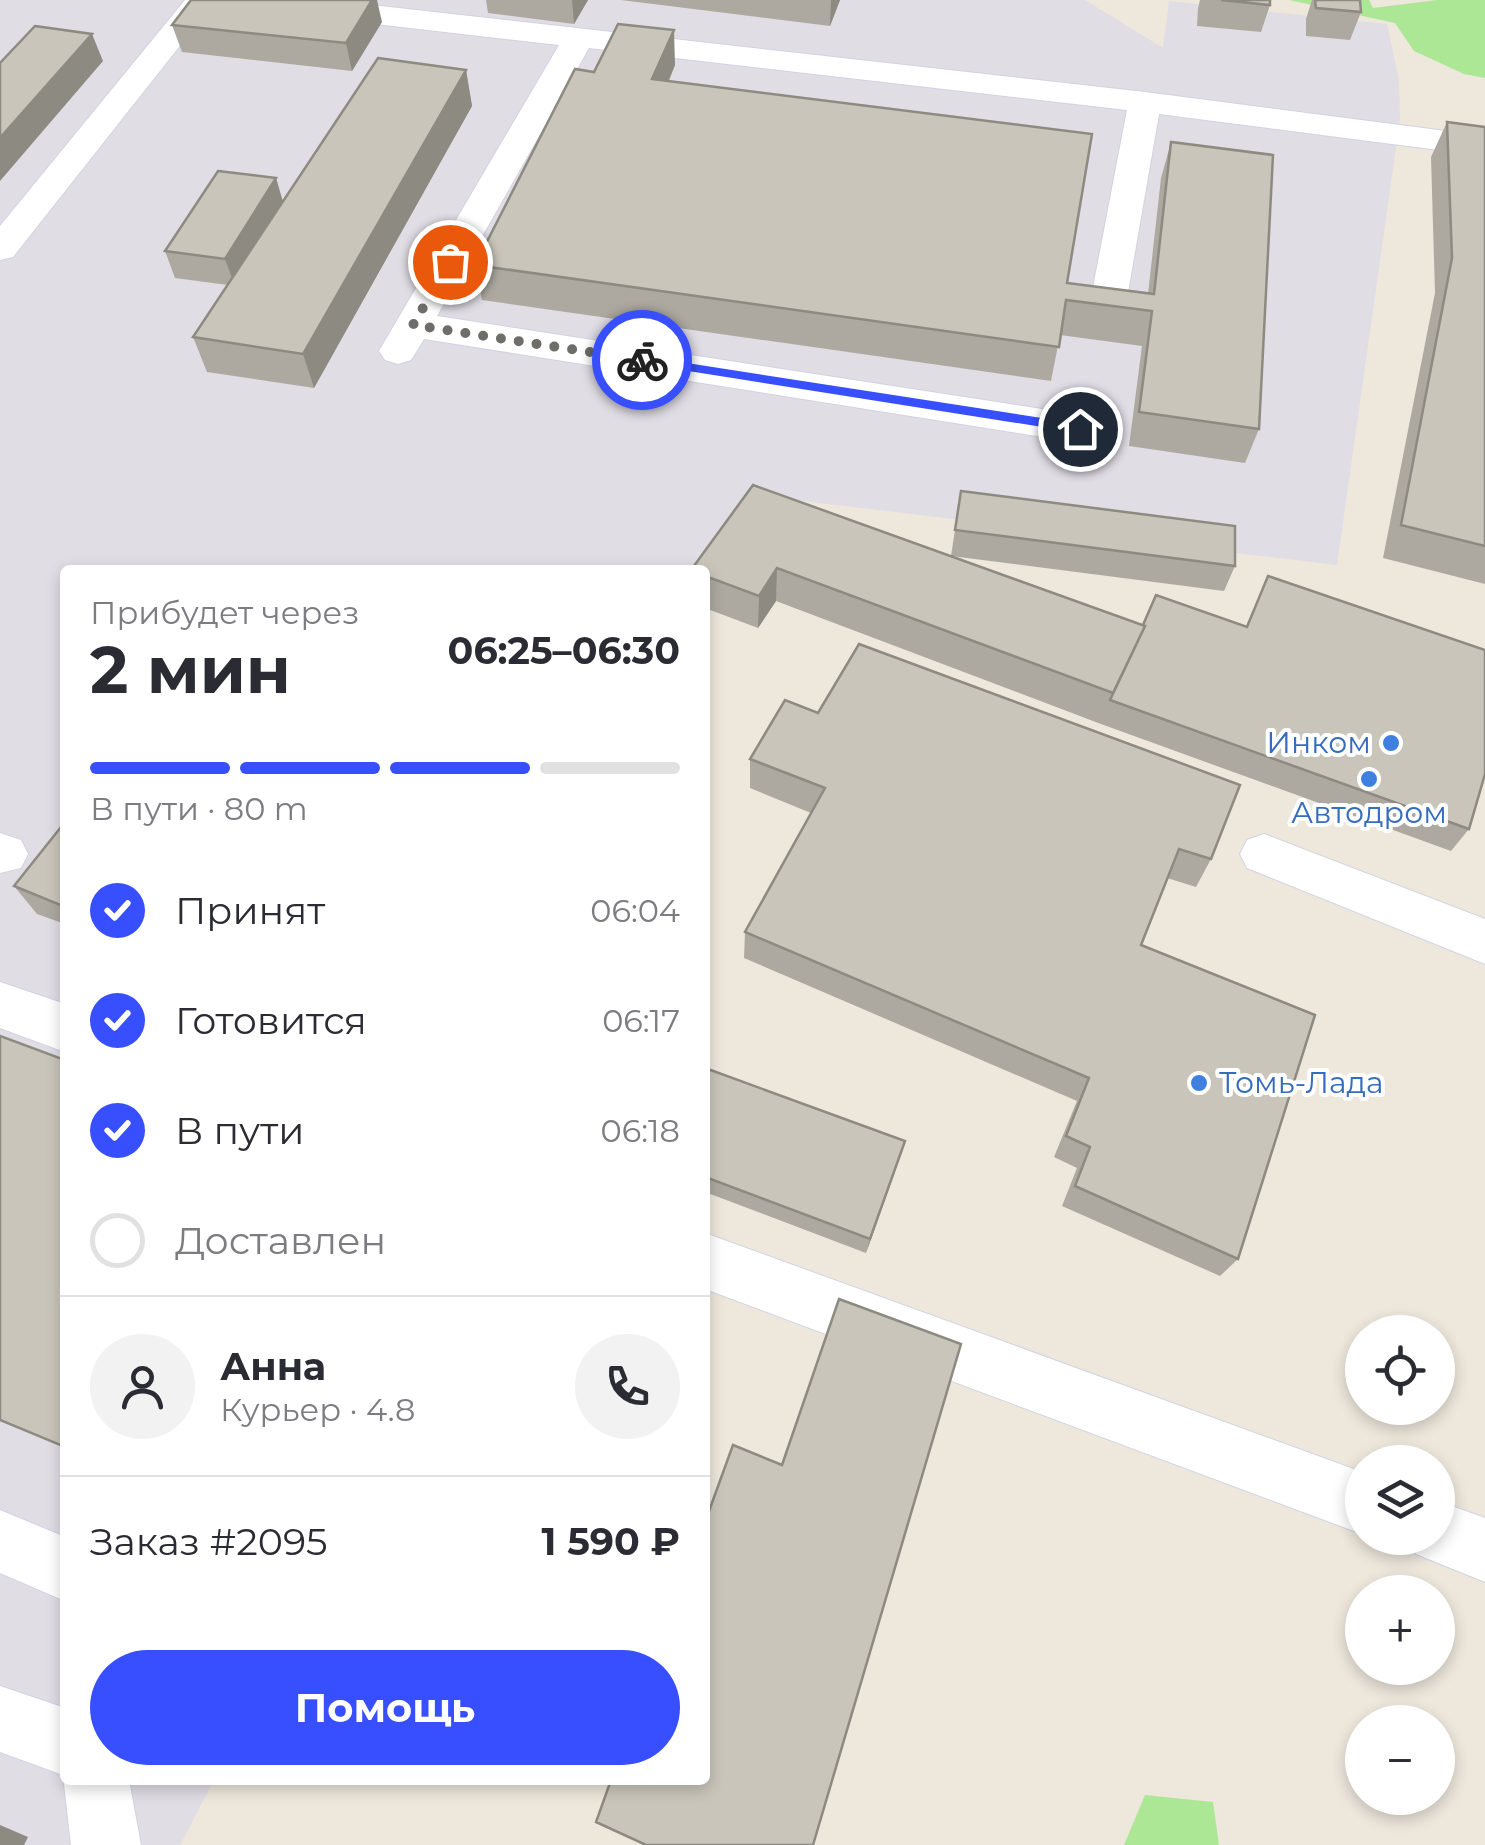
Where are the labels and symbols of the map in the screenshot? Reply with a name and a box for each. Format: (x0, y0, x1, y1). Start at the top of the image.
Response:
pin (408, 220, 493, 305)
courier (592, 310, 692, 410)
pin (1038, 387, 1123, 472)
place label: Инком (1266, 724, 1371, 761)
marker: Инком (1380, 732, 1402, 754)
marker: Автодром (1358, 768, 1380, 790)
place label: Автодром (1291, 794, 1447, 831)
place label: Томь-Лада (1219, 1064, 1384, 1101)
marker: Томь-Лада (1188, 1072, 1210, 1094)

